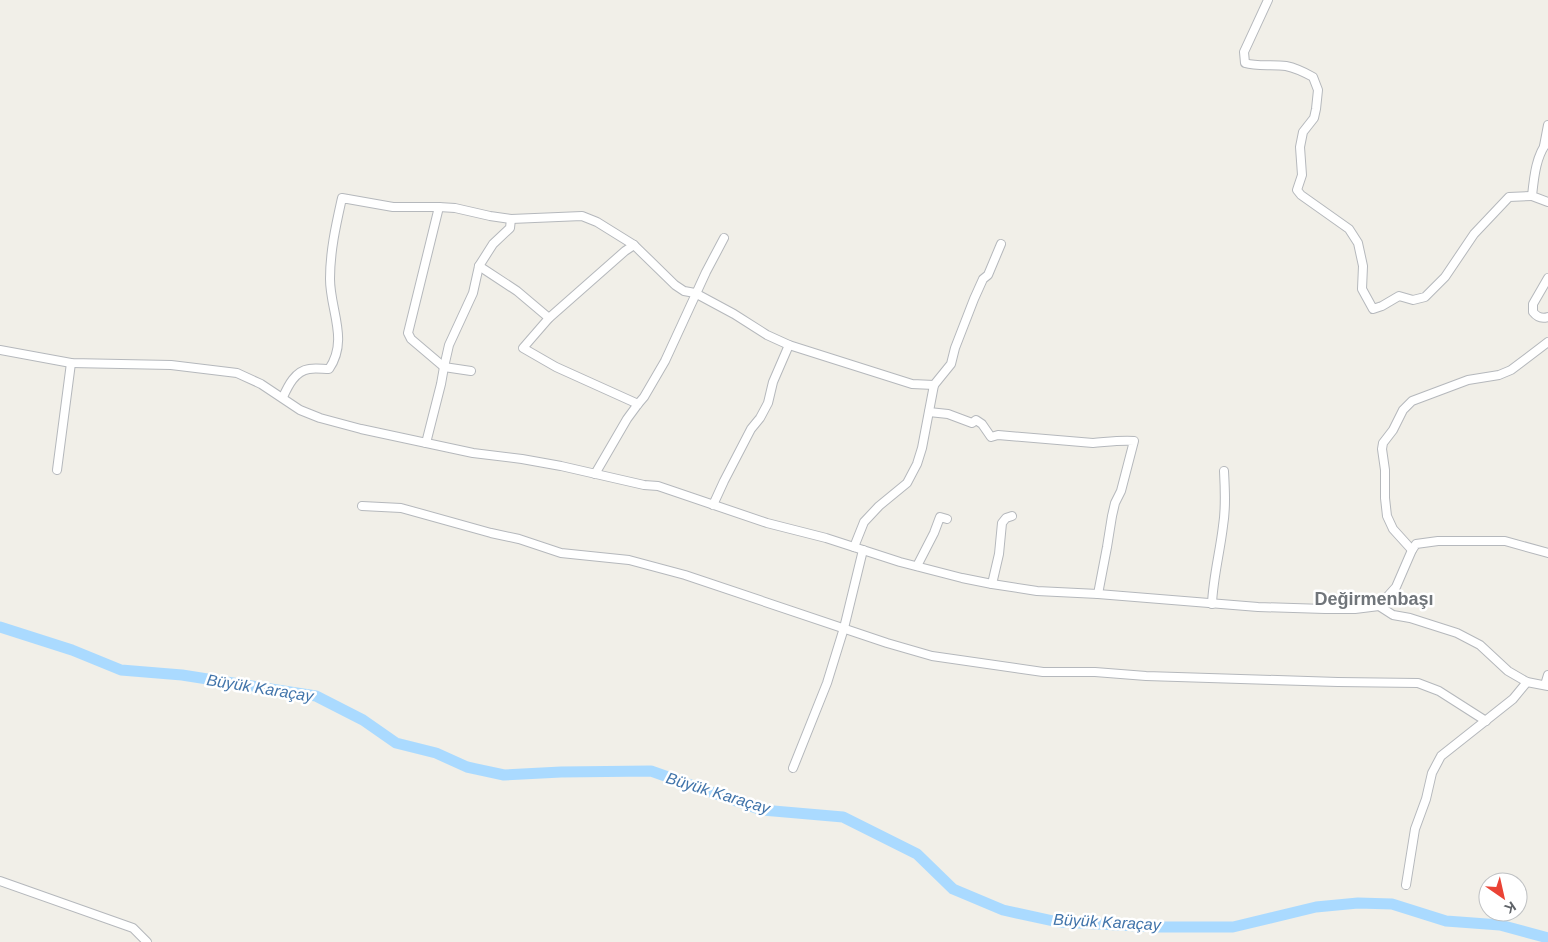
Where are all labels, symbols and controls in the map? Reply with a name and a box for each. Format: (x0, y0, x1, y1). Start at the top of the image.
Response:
district label: Değirmenbaşı (1314, 589, 1434, 609)
water label: Büyük Karaçay (206, 671, 315, 705)
water label: Büyük Karaçay (664, 769, 773, 817)
north arrow (1478, 872, 1528, 922)
text: K (1502, 898, 1519, 917)
water label: Büyük Karaçay (1053, 911, 1162, 933)

